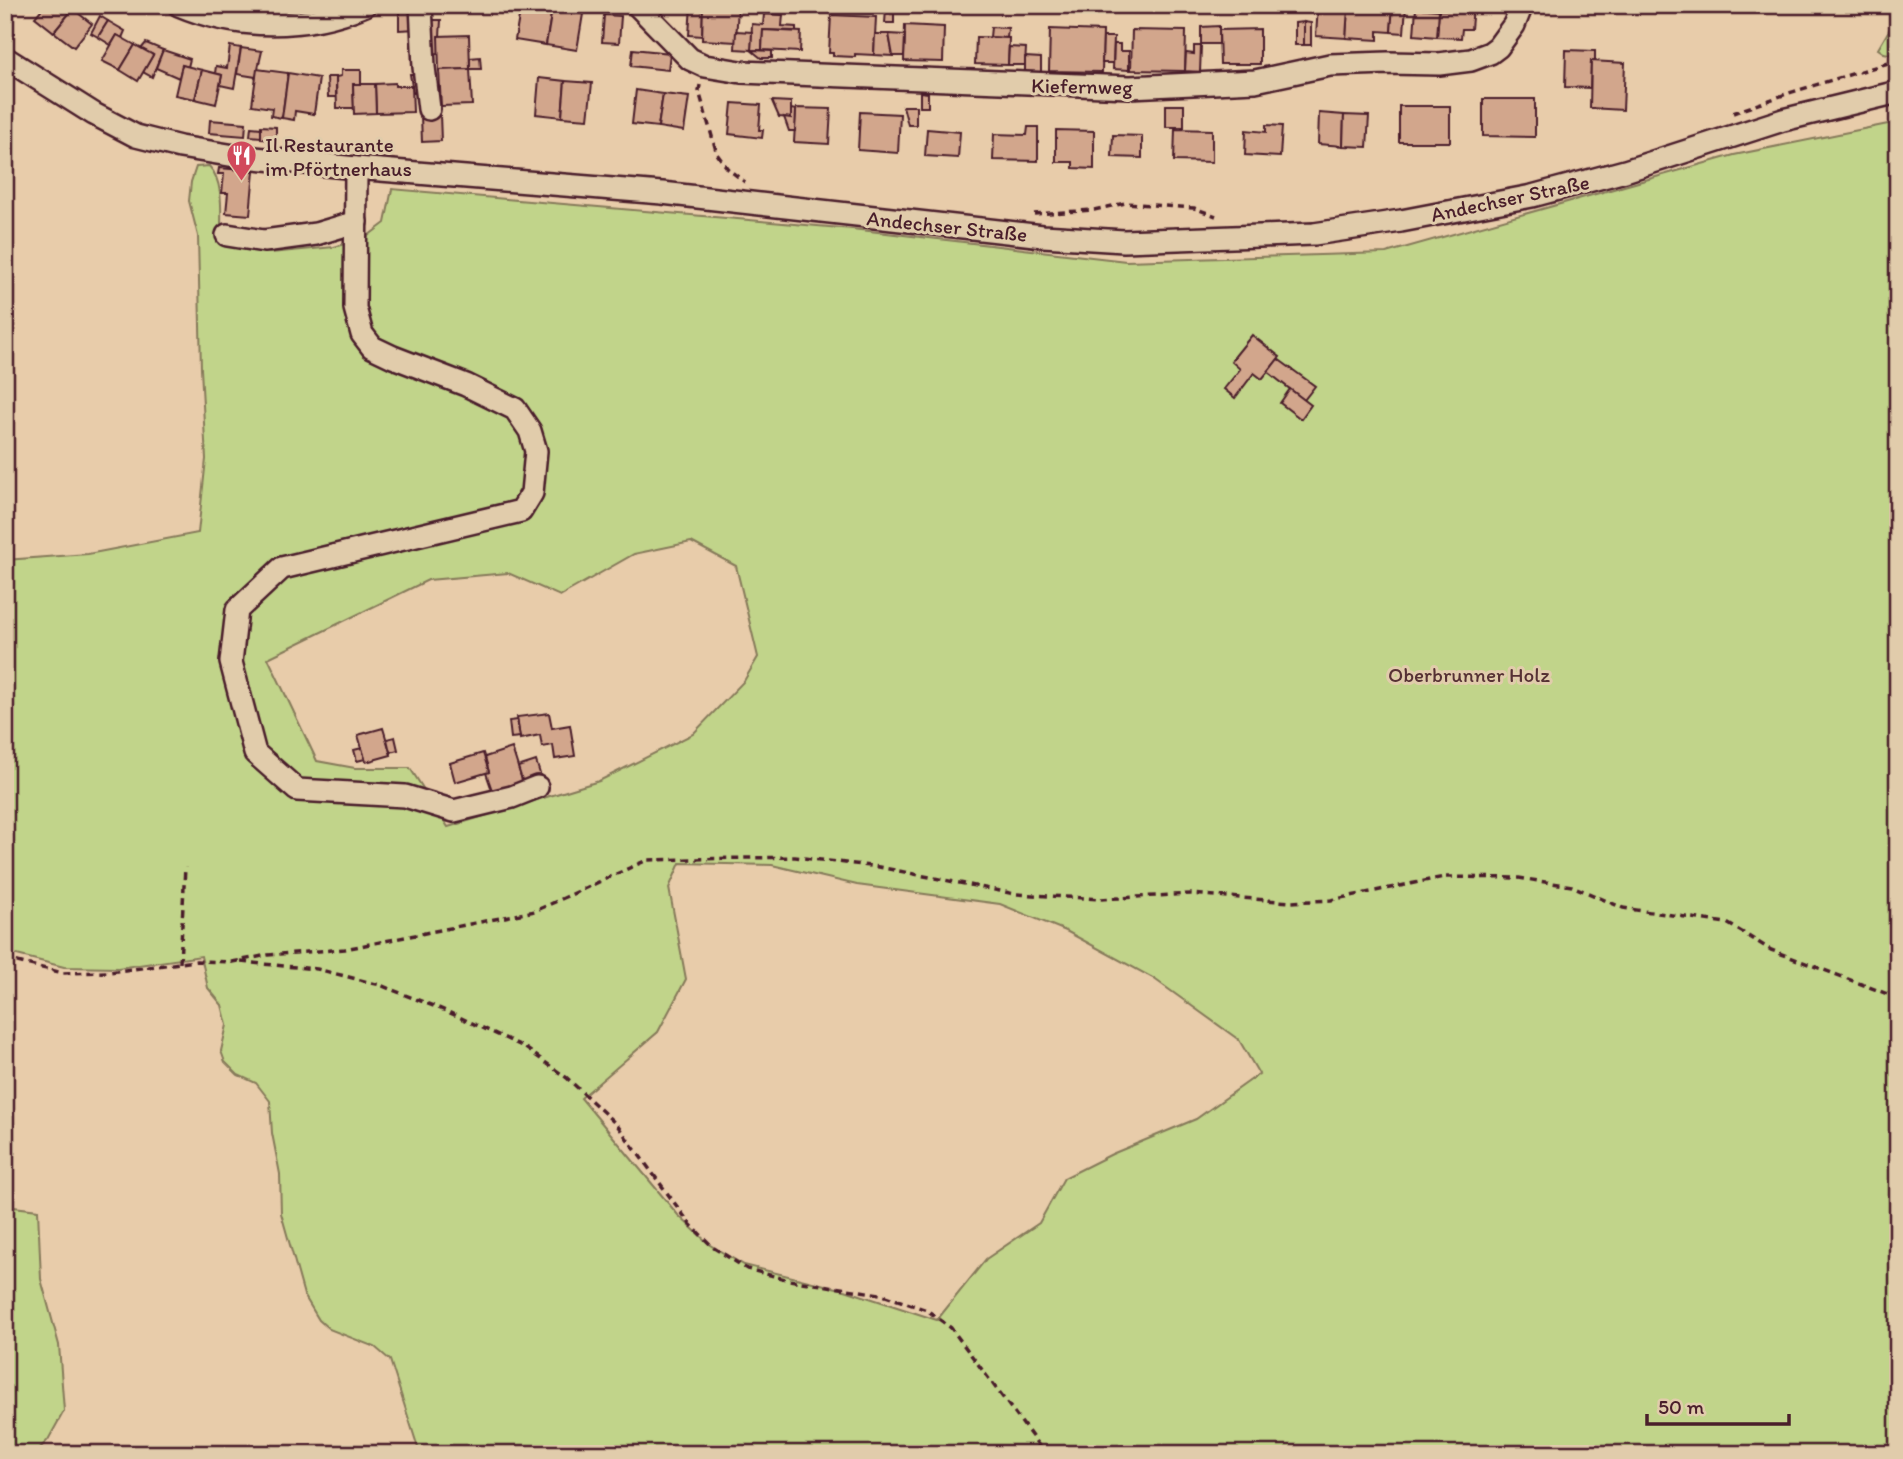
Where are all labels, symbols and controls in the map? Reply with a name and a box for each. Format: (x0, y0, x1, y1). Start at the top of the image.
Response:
street label: Kiefernweg (1031, 73, 1133, 99)
place label: Il Restaurante im Pförtnerhaus (265, 132, 412, 181)
restaurant icon: Il Restaurante im Pförtnerhaus (225, 139, 259, 183)
street label: Andechser Straße (1428, 169, 1592, 227)
street label: Andechser Straße (865, 205, 1029, 247)
park label: Oberbrunner Holz (1388, 662, 1550, 687)
scale bar (1647, 1382, 1789, 1426)
text: 50 m (1658, 1394, 1705, 1419)

